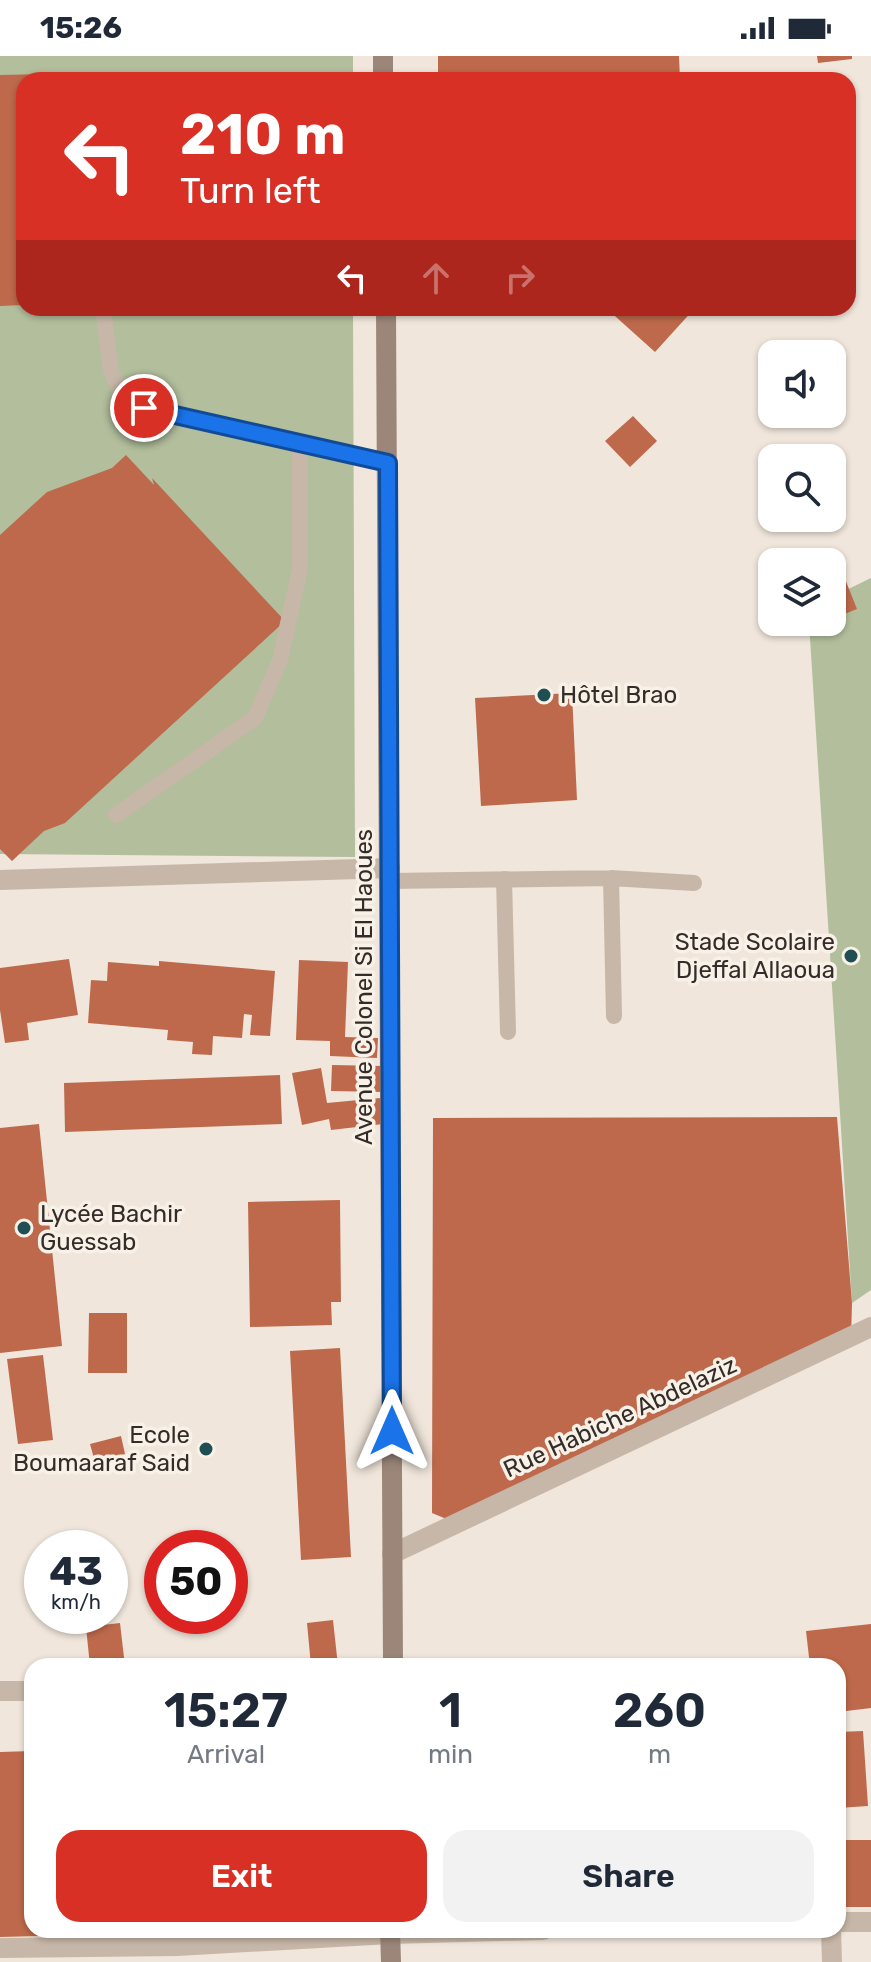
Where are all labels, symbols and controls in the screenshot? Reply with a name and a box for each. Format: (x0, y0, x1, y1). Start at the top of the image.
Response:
text: 15:26 (40, 10, 122, 46)
text: 210 m (180, 102, 346, 168)
icon: left (48, 104, 152, 208)
text: Turn left (180, 169, 321, 212)
icon: left (330, 256, 374, 300)
icon: ahead (414, 256, 458, 300)
icon: right (498, 256, 542, 300)
map controls (758, 340, 846, 636)
button: sound (758, 340, 846, 428)
pin (110, 374, 178, 442)
icon: arrive (122, 386, 166, 430)
button: search (758, 444, 846, 532)
button: layers (758, 548, 846, 636)
place label: Hôtel Brao (560, 681, 677, 709)
marker: Hôtel Brao (535, 686, 553, 704)
street label: Avenue Colonel Si El Haoues (350, 829, 378, 1145)
place label: Stade Scolaire Djeffal Allaoua (675, 928, 835, 984)
marker: Stade Scolaire Djeffal Allaoua (842, 947, 860, 965)
place label: Lycée Bachir Guessab (40, 1200, 182, 1256)
marker: Lycée Bachir Guessab (15, 1219, 33, 1237)
street label: Rue Habiche Abdelaziz (499, 1351, 741, 1483)
position arrow (350, 1389, 434, 1473)
place label: Ecole Boumaaraf Said (13, 1421, 190, 1477)
marker: Ecole Boumaaraf Said (197, 1440, 215, 1458)
speed limit sign: 50 (144, 1530, 248, 1634)
text: 43 (49, 1548, 103, 1595)
text: km/h (51, 1590, 101, 1614)
text: 15:27 (164, 1682, 288, 1739)
text: 1 (439, 1682, 462, 1739)
text: 260 (613, 1682, 706, 1739)
text: Arrival (187, 1739, 265, 1770)
text: min (428, 1739, 473, 1770)
text: m (648, 1739, 671, 1770)
button: Exit (56, 1830, 427, 1922)
button: Share (443, 1830, 814, 1922)

